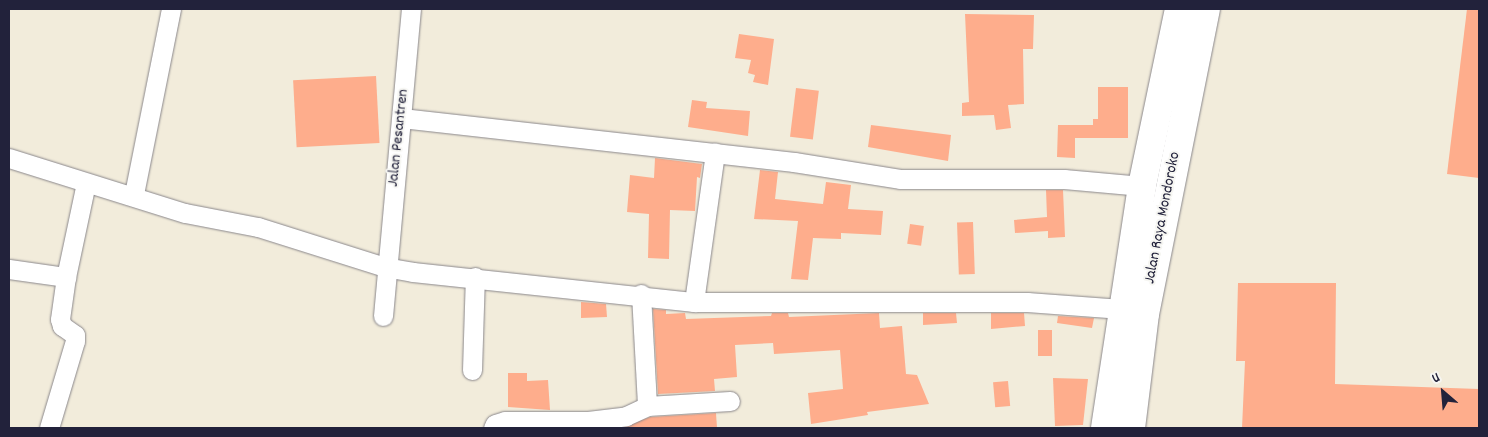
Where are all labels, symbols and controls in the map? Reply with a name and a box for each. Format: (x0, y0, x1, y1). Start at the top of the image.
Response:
street label: Jalan Pesantren (384, 88, 414, 188)
street label: Jalan Raya Mondoroko (1141, 150, 1185, 286)
north arrow (1418, 367, 1468, 417)
text: U (1429, 368, 1444, 389)

